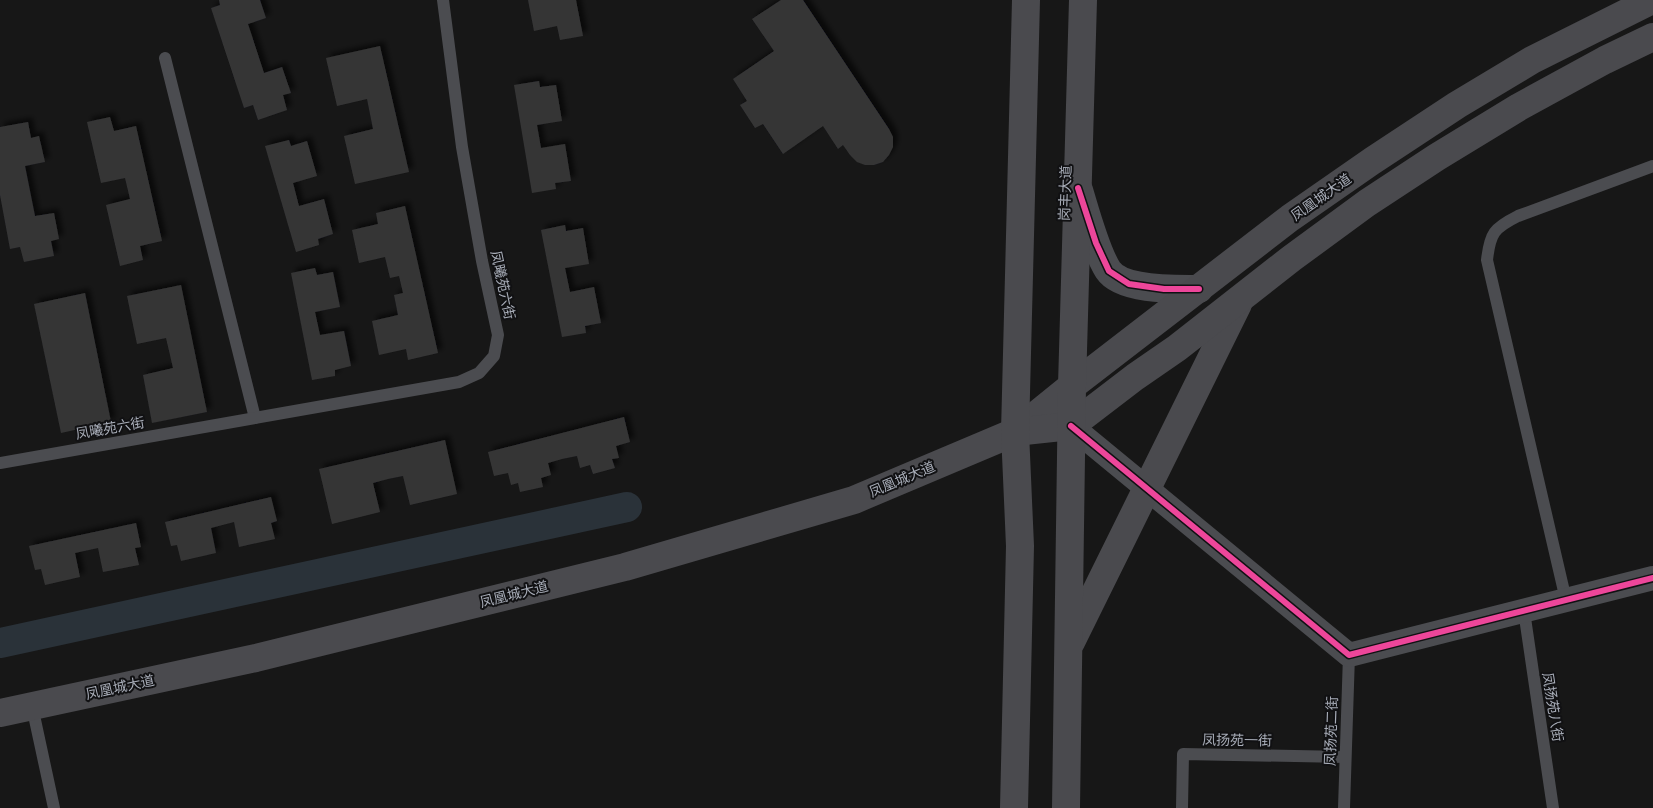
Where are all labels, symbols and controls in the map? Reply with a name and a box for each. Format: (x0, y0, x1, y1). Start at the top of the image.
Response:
street label: 岗丰大道 (1055, 165, 1074, 221)
street label: 凤凰城大道 (1287, 170, 1354, 224)
street label: 凤曦苑六街 (488, 249, 519, 321)
street label: 凤曦苑六街 (74, 413, 146, 442)
street label: 凤凰城大道 (866, 457, 937, 500)
street label: 凤凰城大道 (478, 577, 550, 610)
street label: 凤凰城大道 (84, 671, 156, 702)
street label: 凤扬苑八街 (1540, 671, 1567, 743)
street label: 凤扬苑二街 (1321, 696, 1340, 766)
street label: 凤扬苑一街 (1202, 730, 1272, 749)

